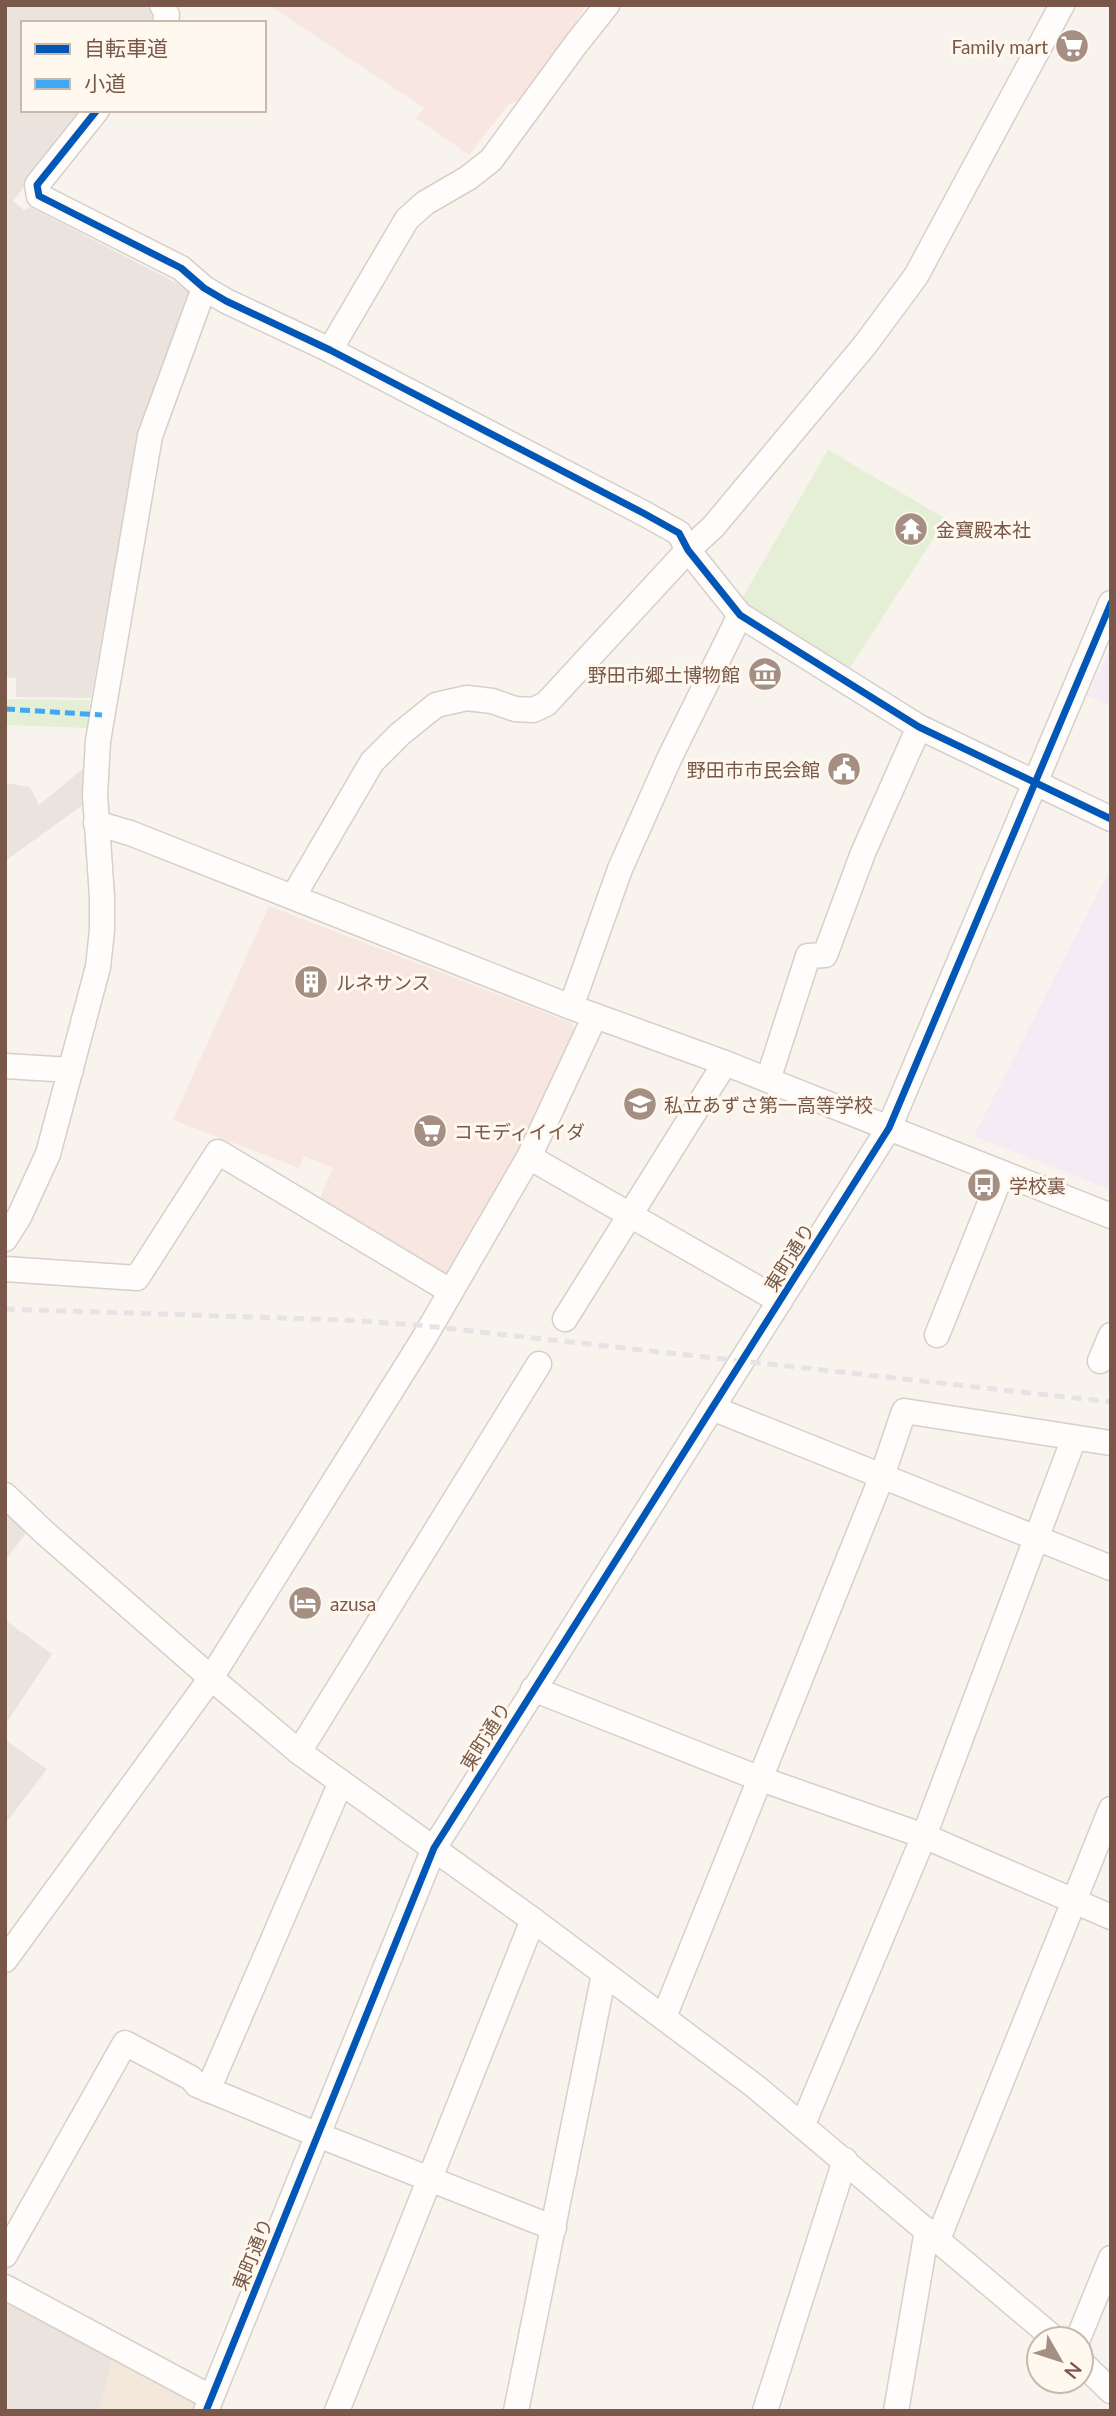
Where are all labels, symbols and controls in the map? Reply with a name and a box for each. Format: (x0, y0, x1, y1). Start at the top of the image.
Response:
legend (21, 21, 266, 112)
supermarket icon: Family mart (1053, 27, 1091, 65)
text: 自転車道 (84, 35, 168, 60)
place label: Family mart (951, 35, 1048, 58)
text: 小道 (84, 70, 126, 95)
temple icon: 金寶殿本社 (892, 510, 930, 548)
place label: 金寶殿本社 (936, 518, 1031, 541)
museum icon: 野田市郷土博物館 (746, 655, 784, 693)
place label: 野田市郷土博物館 (588, 663, 740, 686)
public building icon: 野田市市民会館 (825, 750, 863, 788)
place label: 野田市市民会館 (687, 758, 820, 781)
building icon: ルネサンス (292, 963, 330, 1001)
place label: ルネサンス (336, 971, 431, 994)
school or university icon: 私立あずさ第一高等学校 (621, 1085, 659, 1123)
place label: 私立あずさ第一高等学校 (664, 1093, 873, 1116)
supermarket icon: コモディイイダ (411, 1112, 449, 1150)
place label: コモディイイダ (454, 1120, 585, 1143)
bus stop icon: 学校裏 (965, 1166, 1003, 1204)
place label: 学校裏 (1009, 1174, 1066, 1197)
street label: 東町通り (759, 1219, 819, 1295)
hotel icon: azusa (286, 1584, 324, 1622)
place label: azusa (330, 1592, 376, 1615)
street label: 東町通り (455, 1698, 515, 1774)
street label: 東町通り (227, 2214, 277, 2294)
north arrow (1025, 2325, 1095, 2395)
text: N (1060, 2358, 1087, 2384)

